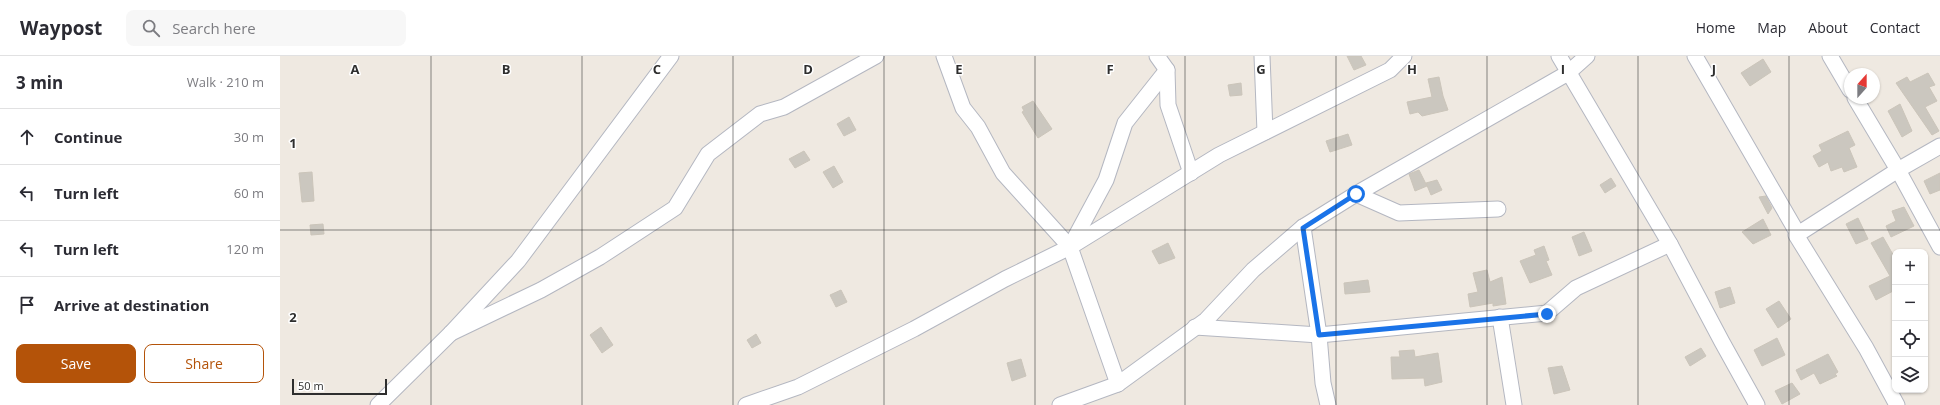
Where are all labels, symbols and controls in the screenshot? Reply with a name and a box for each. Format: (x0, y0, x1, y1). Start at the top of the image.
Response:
search box (126, 10, 406, 46)
text: Waypost (20, 15, 102, 41)
icon: search (140, 17, 162, 39)
text: Search here (172, 18, 256, 38)
text: Home (1696, 18, 1735, 37)
text: Map (1757, 18, 1786, 37)
text: About (1808, 18, 1848, 37)
text: Contact (1870, 18, 1920, 37)
text: A (351, 60, 360, 78)
text: B (502, 60, 511, 78)
text: C (653, 60, 661, 78)
text: D (803, 60, 813, 78)
text: E (955, 60, 963, 78)
text: F (1106, 60, 1114, 78)
text: G (1256, 60, 1266, 78)
text: H (1407, 60, 1417, 78)
text: I (1561, 60, 1565, 78)
text: J (1711, 60, 1716, 78)
north arrow (1844, 68, 1880, 104)
text: 3 min (16, 71, 63, 94)
text: Walk · 210 m (187, 73, 264, 91)
icon: ahead (16, 126, 38, 148)
text: Continue (54, 127, 122, 147)
text: 30 m (234, 128, 264, 146)
text: 1 (289, 134, 297, 152)
icon: left (16, 182, 38, 204)
text: Turn left (54, 183, 119, 203)
text: 60 m (234, 184, 264, 202)
route start (1347, 185, 1365, 203)
icon: left (16, 238, 38, 260)
text: Turn left (54, 239, 119, 259)
text: 120 m (226, 240, 264, 258)
map controls (1892, 249, 1928, 393)
button: + (1892, 249, 1928, 285)
button: − (1892, 285, 1928, 321)
icon: arrive (16, 294, 38, 316)
text: Arrive at destination (54, 295, 209, 315)
route end (1538, 305, 1556, 323)
text: 2 (289, 308, 297, 326)
button: locate (1892, 321, 1928, 357)
button: Save (16, 344, 136, 383)
button: Share (144, 344, 264, 383)
button: layers (1892, 357, 1928, 393)
scale bar (292, 377, 387, 396)
text: 50 m (298, 378, 324, 393)

